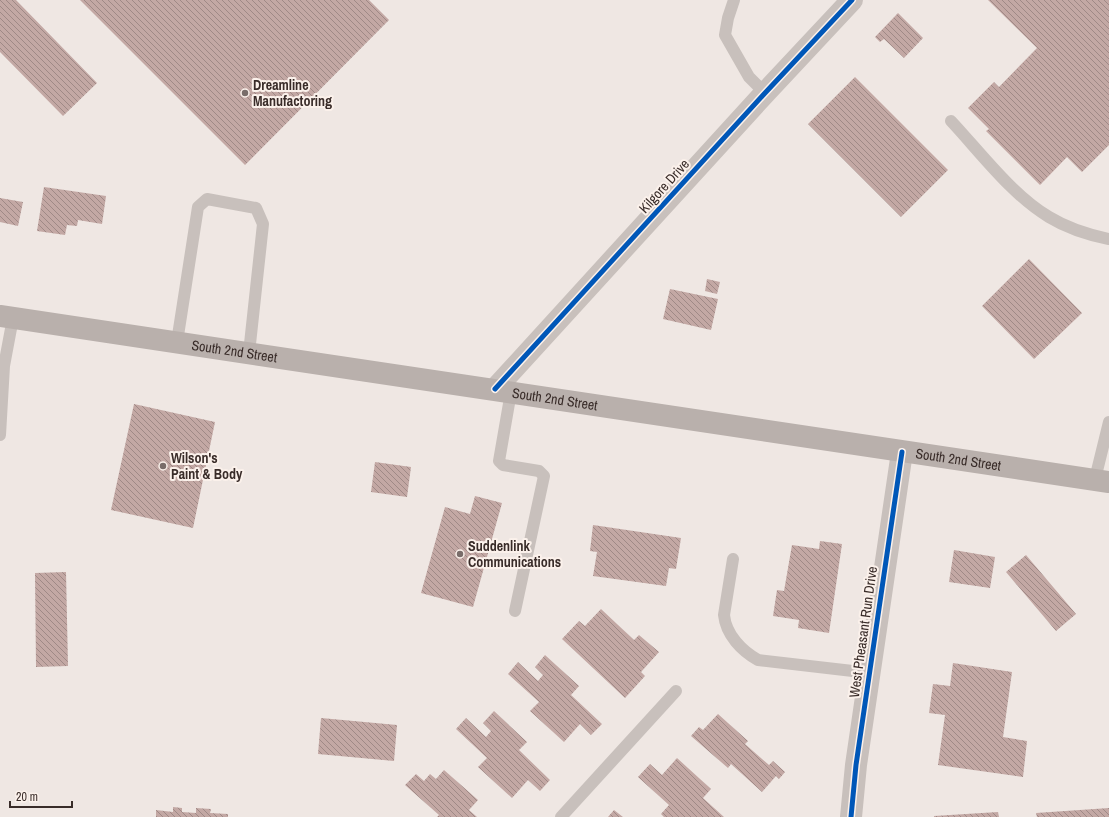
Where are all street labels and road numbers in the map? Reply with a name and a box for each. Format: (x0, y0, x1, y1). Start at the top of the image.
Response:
street label: Kilgore Drive (635, 155, 693, 217)
street label: South 2nd Street (190, 336, 278, 366)
street label: South 2nd Street (511, 384, 599, 414)
street label: South 2nd Street (914, 444, 1002, 475)
street label: West Pheasant Run Drive (845, 565, 881, 699)

